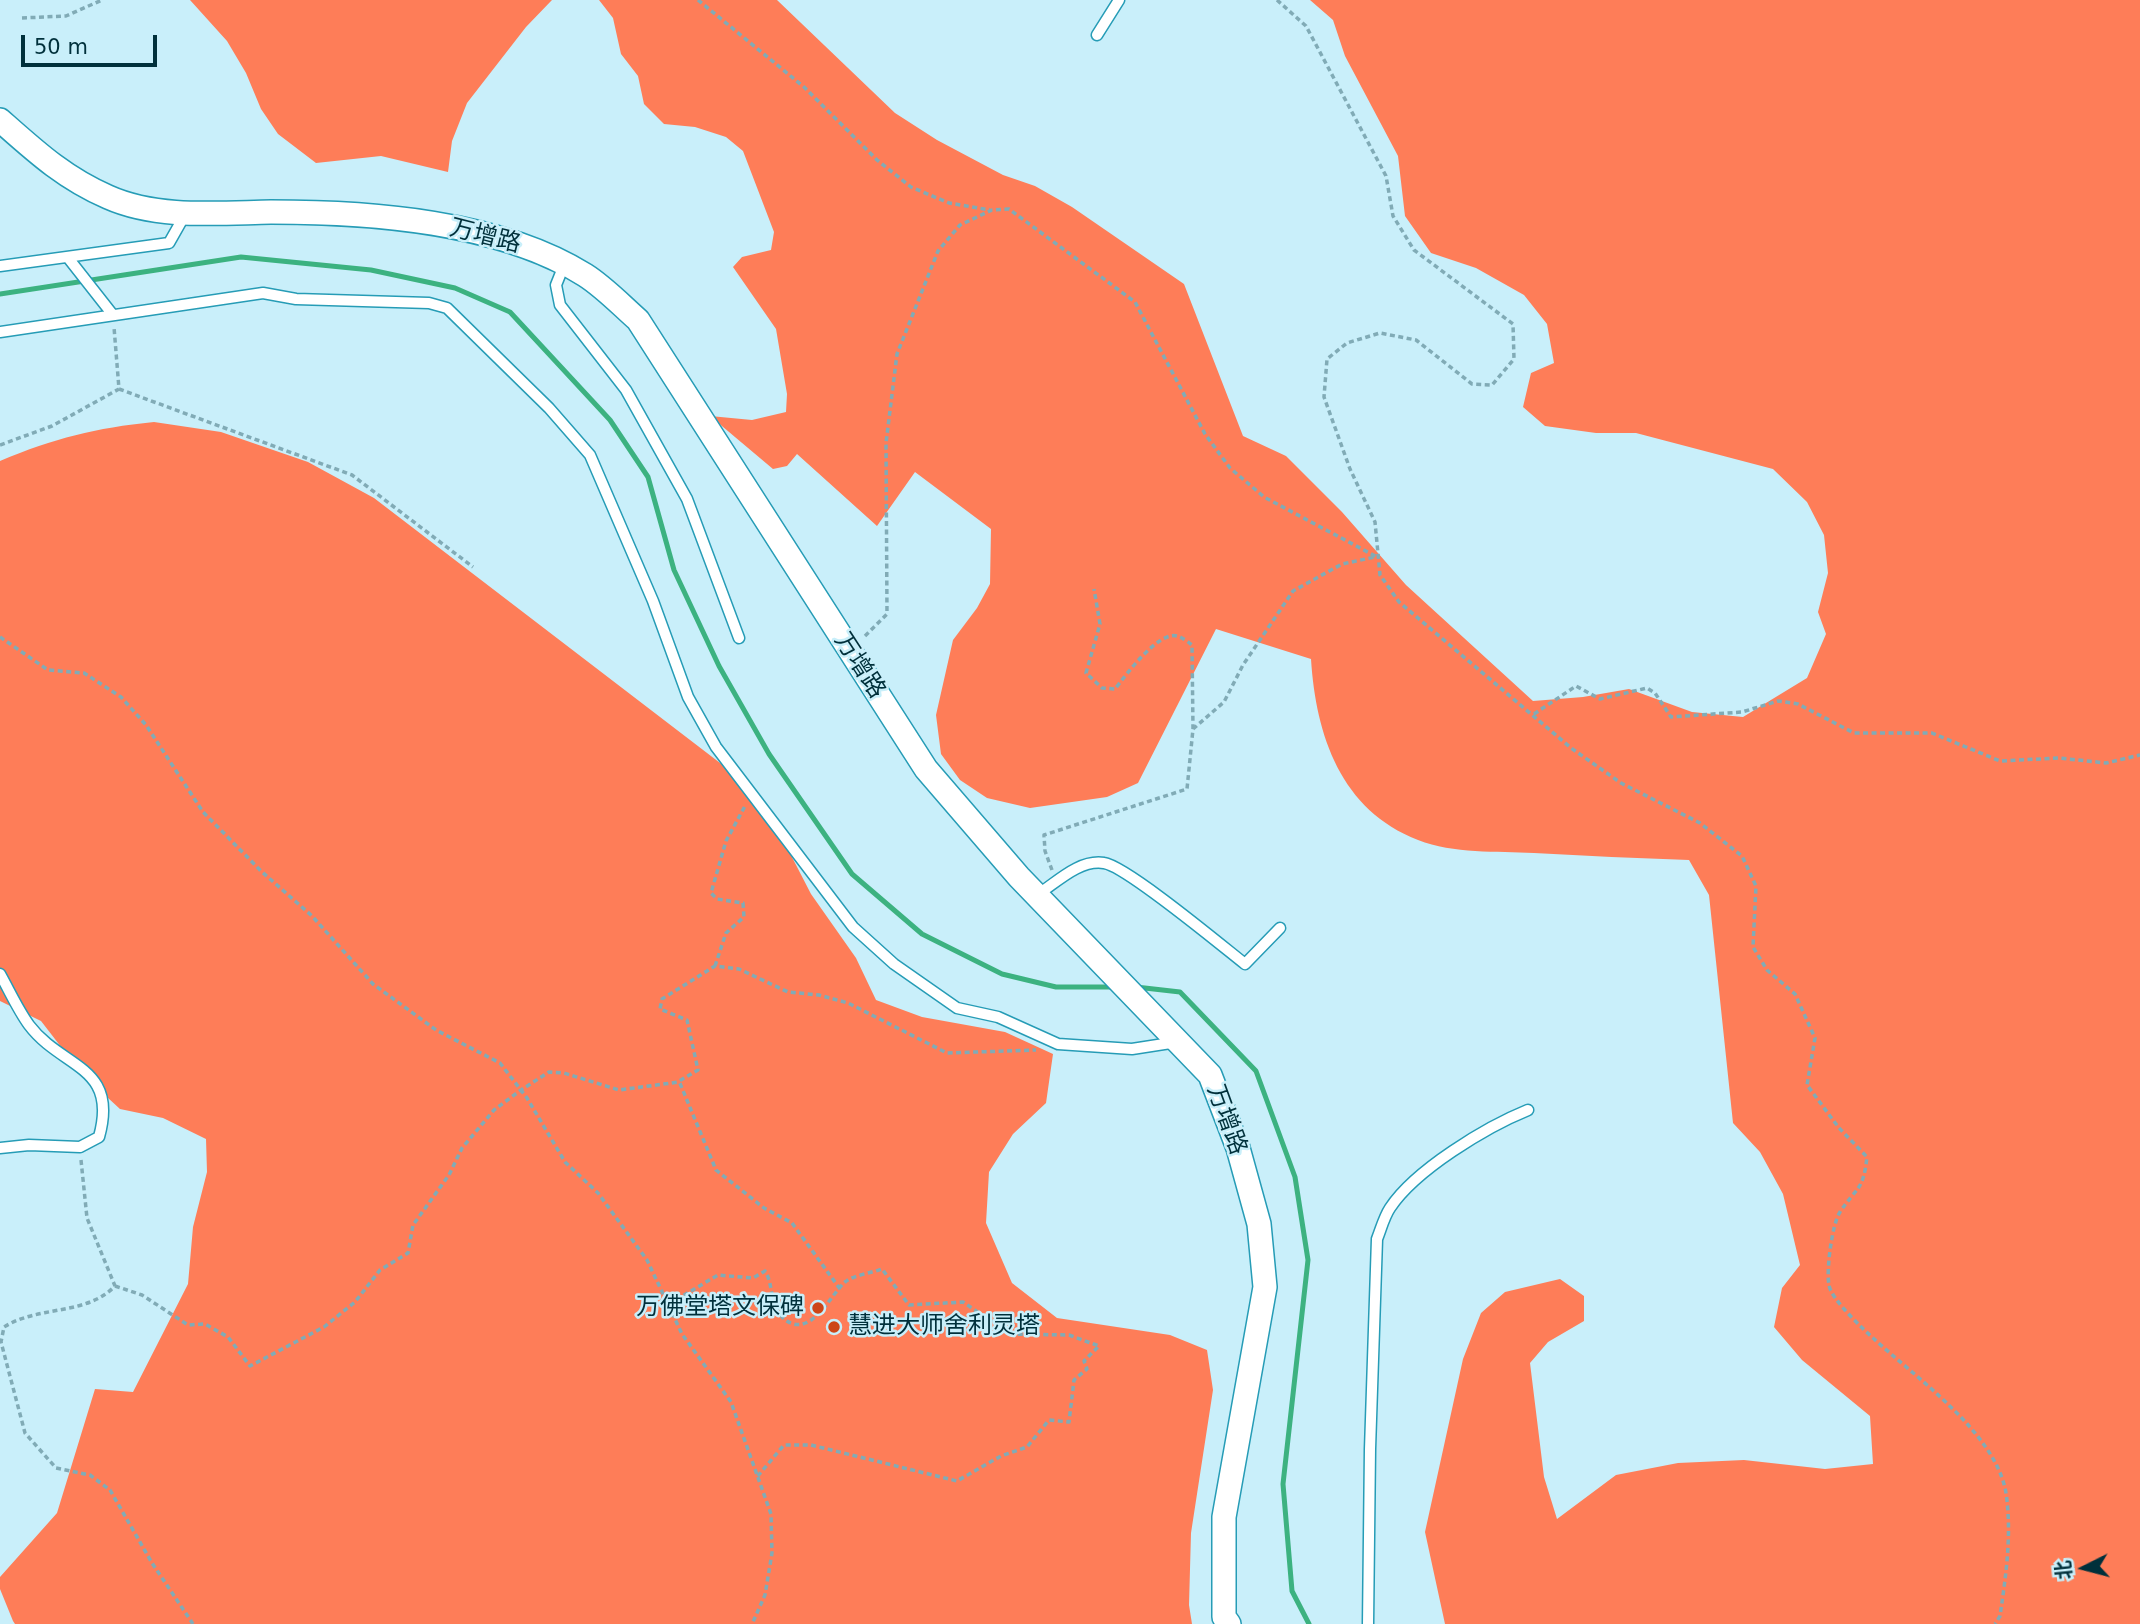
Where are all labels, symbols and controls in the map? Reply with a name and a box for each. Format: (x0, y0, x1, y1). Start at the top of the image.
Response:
scale bar (24, 21, 161, 65)
text: 50 m (34, 35, 88, 59)
street label: 万增路 (447, 214, 523, 260)
street label: 万增路 (827, 628, 891, 704)
street label: 万增路 (1200, 1081, 1252, 1159)
place label: 万佛堂塔文保碑 (636, 1294, 804, 1322)
marker: 万佛堂塔文保碑 (810, 1300, 826, 1316)
place label: 慧进大师舍利灵塔 (848, 1313, 1040, 1341)
marker: 慧进大师舍利灵塔 (826, 1319, 842, 1335)
north arrow (2049, 1533, 2119, 1603)
text: 北 (2051, 1560, 2075, 1581)

